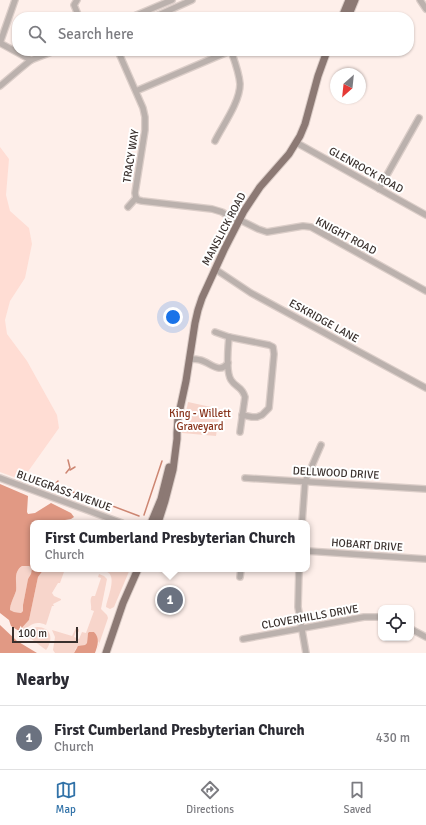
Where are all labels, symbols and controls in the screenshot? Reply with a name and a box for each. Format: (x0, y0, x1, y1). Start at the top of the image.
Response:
search box (12, 12, 414, 56)
icon: search (26, 23, 48, 45)
text: Search here (58, 25, 134, 43)
north arrow (330, 68, 366, 104)
street label: TRACY WAY (120, 128, 142, 184)
street label: GLENROCK ROAD (327, 144, 405, 196)
street label: MANSLICK ROAD (199, 190, 249, 268)
street label: KNIGHT ROAD (313, 215, 379, 257)
street label: ESKRIDGE LANE (287, 296, 361, 346)
your location (163, 307, 183, 327)
park label: King - Willett Graveyard (169, 407, 231, 433)
street label: DELLWOOD DRIVE (292, 464, 380, 482)
street label: BLUEGRASS AVENUE (15, 468, 113, 514)
popup (30, 520, 310, 572)
text: First Cumberland Presbyterian Church (45, 529, 295, 547)
street label: HOBART DRIVE (331, 536, 403, 554)
text: Church (45, 547, 84, 563)
pin: 1 (157, 585, 183, 615)
street label: CLOVERHILLS DRIVE (260, 602, 360, 632)
map controls (378, 605, 414, 641)
button: locate (378, 605, 414, 641)
scale bar (12, 625, 78, 644)
text: 100 m (18, 627, 47, 640)
text: Nearby (16, 669, 69, 690)
text: First Cumberland Presbyterian Church (54, 721, 305, 739)
text: 1 (25, 730, 33, 746)
text: 430 m (376, 730, 410, 746)
text: Church (54, 739, 94, 755)
tab: Map (55, 779, 77, 816)
tab: Directions (186, 779, 234, 816)
tab: Saved (344, 779, 371, 816)

